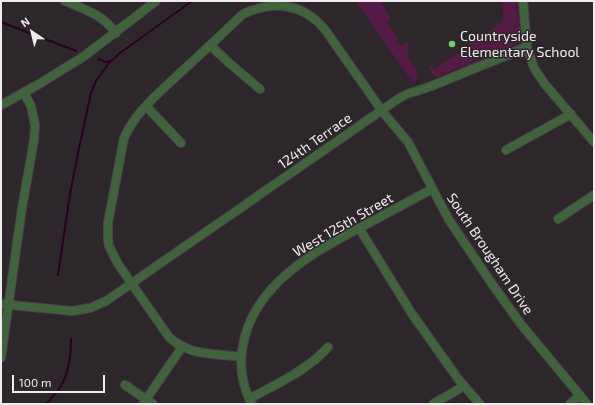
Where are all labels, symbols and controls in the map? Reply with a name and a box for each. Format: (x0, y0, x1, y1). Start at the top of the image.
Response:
north arrow (12, 12, 52, 52)
text: N (18, 14, 32, 29)
place label: Countryside Elementary School (460, 28, 579, 60)
marker: Countryside Elementary School (447, 39, 457, 49)
street label: 124th Terrace (275, 109, 355, 173)
street label: West 125th Street (290, 190, 396, 260)
street label: South Brougham Drive (443, 190, 537, 318)
scale bar (14, 367, 107, 393)
text: 100 m (19, 375, 51, 389)

